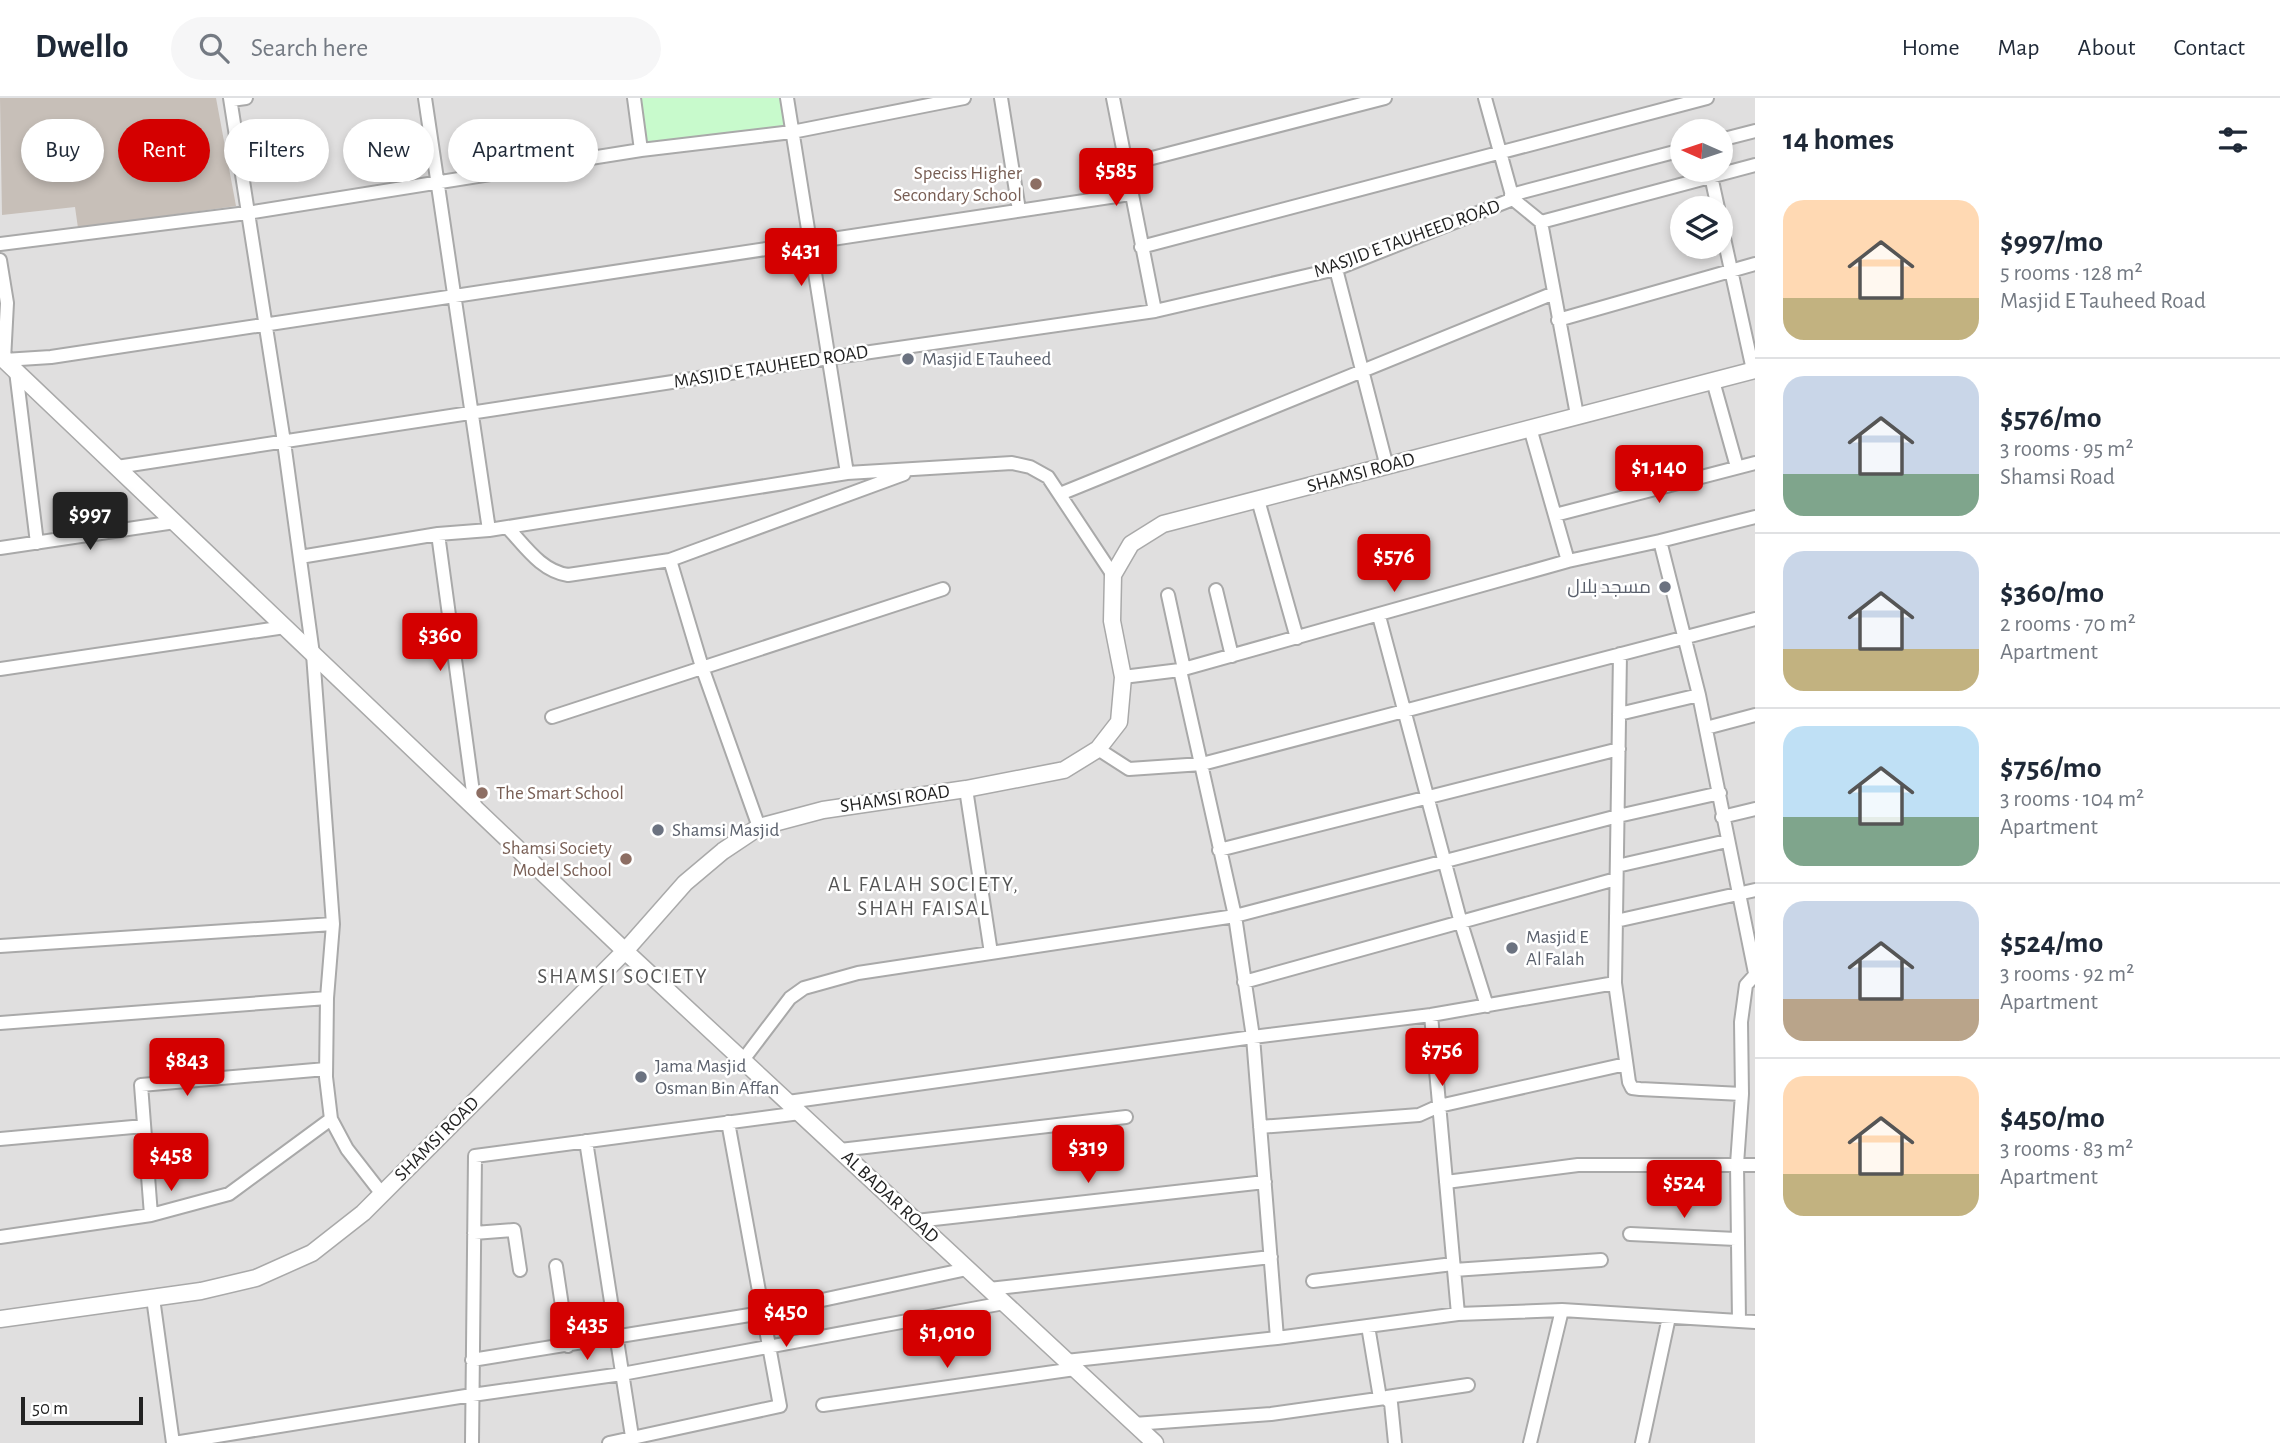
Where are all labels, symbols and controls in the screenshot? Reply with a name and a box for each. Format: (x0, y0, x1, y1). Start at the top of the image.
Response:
search box (171, 17, 661, 80)
icon: search (195, 29, 233, 67)
text: Dwello (35, 31, 129, 64)
text: Search here (251, 35, 368, 61)
text: Home (1902, 36, 1960, 60)
text: Map (1998, 36, 2040, 60)
text: About (2078, 36, 2135, 60)
text: Contact (2173, 36, 2245, 60)
chip: Buy (21, 119, 104, 182)
chip: Rent (118, 119, 210, 182)
chip: Filters (224, 119, 329, 182)
chip: New (343, 119, 434, 182)
chip: Apartment (448, 119, 598, 182)
north arrow (1670, 119, 1732, 182)
map controls (1670, 119, 1733, 259)
icon: filters (2214, 121, 2252, 159)
text: 14 homes (1783, 125, 1894, 155)
pin: $585 (1075, 148, 1157, 208)
text: $585 (1095, 159, 1137, 182)
place label: Speciss Higher Secondary School (893, 164, 1022, 205)
marker: Speciss Higher Secondary School (1028, 176, 1044, 192)
street label: MASJID E TAUHEED ROAD (1311, 196, 1503, 282)
button: layers (1670, 196, 1733, 259)
text: $997/mo (2000, 227, 2103, 257)
pin: $431 (760, 228, 842, 288)
icon: home (1839, 228, 1923, 312)
text: $431 (781, 239, 821, 262)
text: 5 rooms · 128 m² (2000, 262, 2142, 285)
text: Masjid E Tauheed Road (2000, 290, 2206, 313)
street label: MASJID E TAUHEED ROAD (672, 342, 870, 392)
place label: Masjid E Tauheed (922, 350, 1051, 369)
marker: Masjid E Tauheed (900, 351, 916, 367)
text: $576/mo (2000, 403, 2101, 433)
icon: home (1839, 404, 1923, 488)
text: 3 rooms · 95 m² (2000, 438, 2133, 461)
pin: $1,140 (1602, 446, 1716, 505)
street label: SHAMSI ROAD (1305, 450, 1417, 496)
text: $1,140 (1631, 456, 1687, 479)
text: Shamsi Road (2000, 466, 2115, 489)
pin: $997 (49, 492, 131, 552)
text: $997 (69, 503, 111, 526)
pin: $576 (1353, 534, 1435, 594)
text: $576 (1373, 545, 1415, 568)
place label: مسجد بلال (1567, 578, 1651, 598)
text: $360/mo (2000, 578, 2104, 608)
marker: مسجد بلال (1657, 579, 1673, 595)
icon: home (1839, 579, 1923, 663)
text: 2 rooms · 70 m² (2000, 613, 2136, 636)
pin: $360 (399, 614, 481, 673)
text: $360 (418, 624, 462, 647)
text: Apartment (2000, 641, 2098, 664)
text: $756/mo (2000, 753, 2101, 783)
icon: home (1839, 754, 1923, 838)
street label: SHAMSI ROAD (839, 782, 951, 816)
place label: The Smart School (496, 784, 624, 803)
marker: The Smart School (474, 785, 490, 801)
text: 3 rooms · 104 m² (2000, 788, 2144, 811)
text: Apartment (2000, 816, 2098, 839)
place label: Shamsi Masjid (672, 821, 779, 840)
marker: Shamsi Masjid (650, 822, 666, 838)
place label: Shamsi Society Model School (502, 839, 612, 880)
marker: Shamsi Society Model School (618, 851, 634, 867)
district label: AL FALAH SOCIETY, SHAH FAISAL (828, 874, 1020, 919)
place label: Masjid E Al Falah (1526, 928, 1588, 969)
text: $524/mo (2000, 928, 2103, 958)
icon: home (1839, 929, 1923, 1013)
marker: Masjid E Al Falah (1504, 940, 1520, 956)
text: 3 rooms · 92 m² (2000, 963, 2134, 986)
district label: SHAMSI SOCIETY (537, 966, 709, 987)
text: Apartment (2000, 991, 2098, 1014)
pin: $756 (1401, 1028, 1483, 1088)
pin: $843 (146, 1038, 228, 1098)
text: $756 (1421, 1039, 1463, 1062)
text: $843 (165, 1049, 209, 1072)
place label: Jama Masjid Osman Bin Affan (655, 1057, 779, 1098)
marker: Jama Masjid Osman Bin Affan (633, 1069, 649, 1085)
street label: SHAMSI ROAD (391, 1093, 483, 1185)
text: $450/mo (2000, 1103, 2105, 1133)
icon: home (1839, 1104, 1923, 1188)
pin: $319 (1047, 1126, 1129, 1185)
pin: $458 (130, 1134, 212, 1193)
text: $319 (1068, 1136, 1108, 1159)
text: 3 rooms · 83 m² (2000, 1138, 2133, 1161)
text: $458 (149, 1144, 193, 1167)
street label: AL BADAR ROAD (838, 1147, 942, 1247)
pin: $524 (1643, 1160, 1725, 1220)
text: Apartment (2000, 1166, 2098, 1189)
text: $524 (1663, 1171, 1705, 1194)
pin: $450 (745, 1290, 827, 1349)
text: $450 (764, 1300, 808, 1323)
pin: $435 (546, 1302, 628, 1362)
pin: $1,010 (890, 1310, 1004, 1370)
text: $435 (566, 1313, 608, 1336)
text: $1,010 (919, 1321, 975, 1344)
scale bar (21, 1394, 144, 1426)
text: 50 m (32, 1399, 68, 1418)

